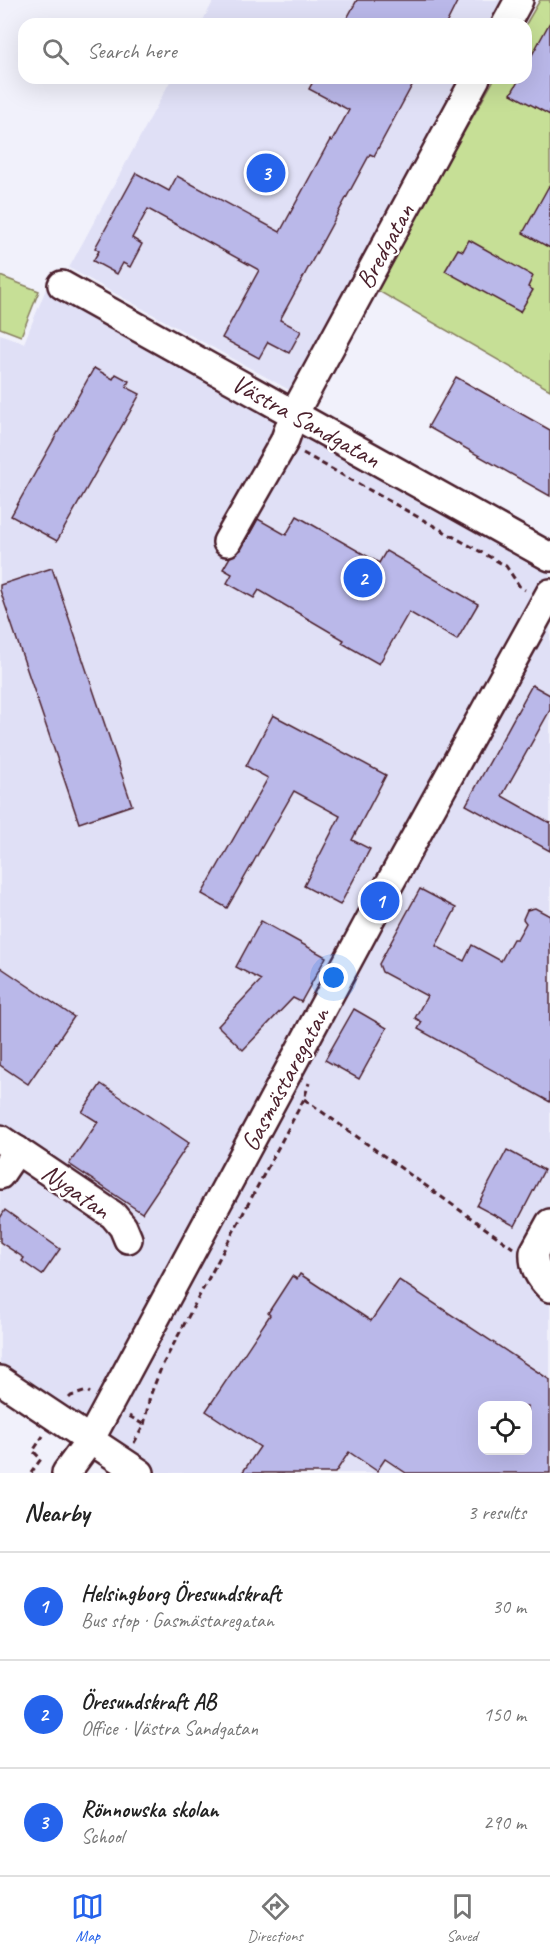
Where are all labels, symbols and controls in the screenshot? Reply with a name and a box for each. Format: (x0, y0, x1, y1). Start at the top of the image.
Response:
search box (18, 18, 532, 84)
icon: search (39, 35, 72, 68)
text: Search here (87, 37, 177, 65)
pin: 3 (246, 150, 286, 195)
street label: Bredgatan (348, 197, 422, 294)
street label: Västra Sandgatan (226, 367, 386, 476)
pin: 2 (344, 556, 382, 600)
pin: 1 (360, 878, 400, 924)
your location (319, 963, 348, 992)
street label: Gasmästaregatan (233, 1000, 337, 1157)
street label: Nygatan (35, 1156, 118, 1227)
map controls (478, 1401, 532, 1455)
button: locate (478, 1401, 532, 1455)
text: Nearby (24, 1496, 89, 1529)
text: 3 results (467, 1500, 526, 1525)
text: Helsingborg Öresundskraft (81, 1580, 281, 1608)
text: 1 (39, 1594, 48, 1619)
text: 30 m (492, 1594, 526, 1619)
text: Bus stop · Gasmästaregatan (81, 1608, 274, 1633)
text: Öresundskraft AB (81, 1688, 216, 1716)
text: 2 (39, 1702, 48, 1727)
text: 150 m (483, 1702, 526, 1727)
text: Office · Västra Sandgatan (81, 1716, 258, 1741)
text: Rönnowska skolan (81, 1796, 218, 1824)
text: 3 (39, 1810, 48, 1835)
text: 290 m (483, 1810, 526, 1835)
text: School (81, 1824, 124, 1849)
tab: Map (71, 1890, 104, 1946)
tab: Directions (247, 1890, 303, 1946)
tab: Saved (446, 1890, 479, 1946)

